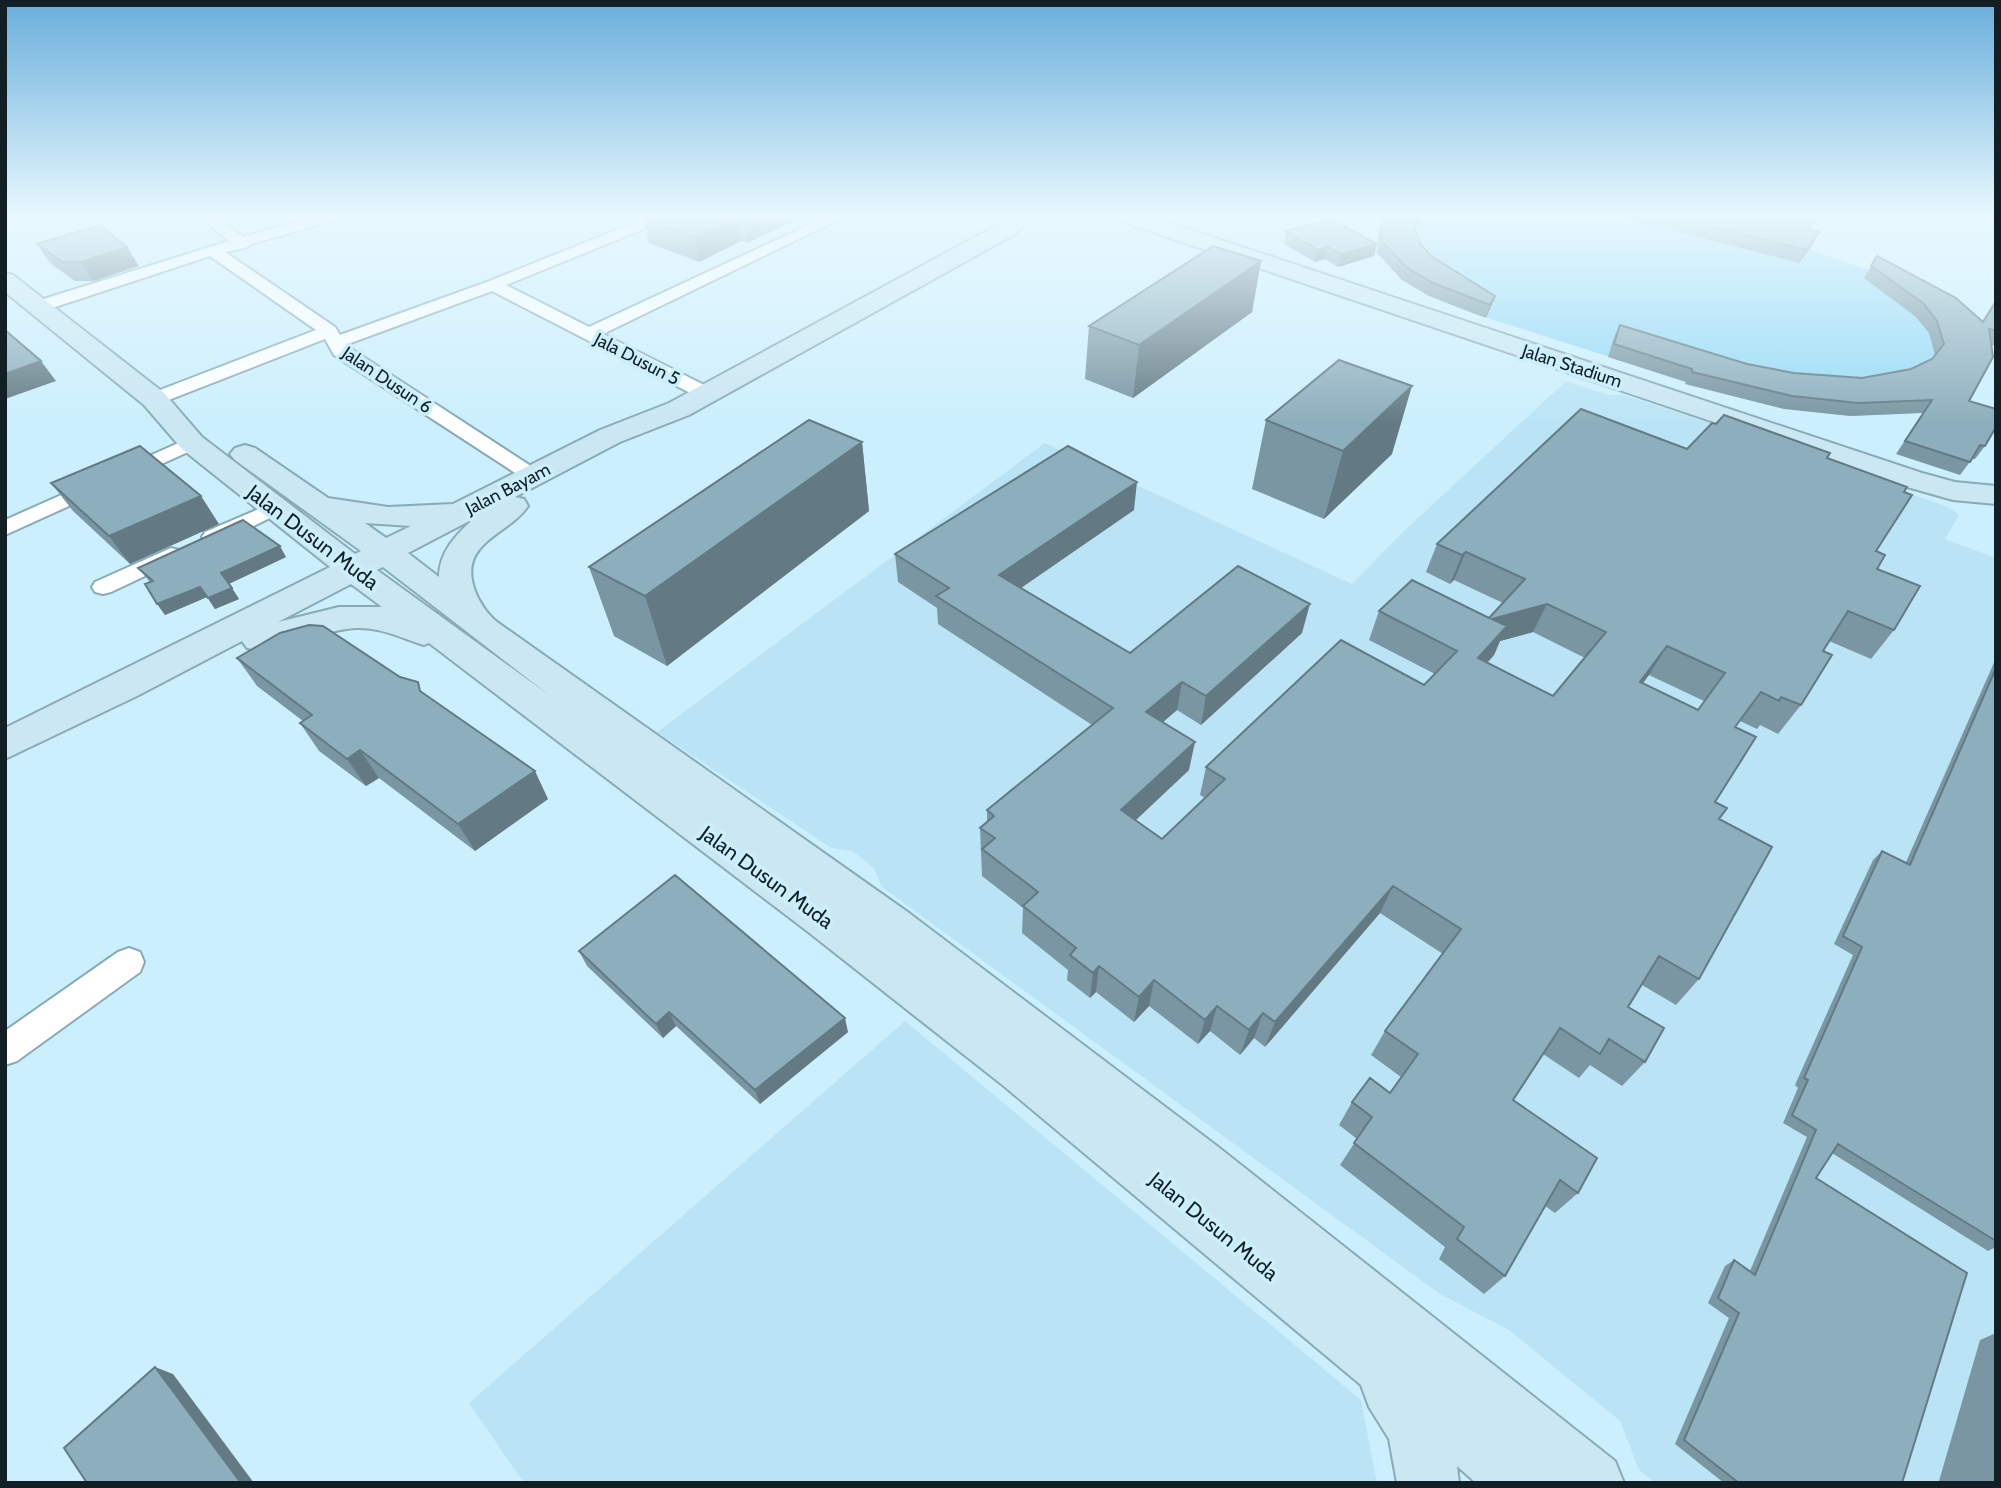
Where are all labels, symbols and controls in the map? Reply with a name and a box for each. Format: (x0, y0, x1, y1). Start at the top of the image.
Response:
street label: Jala Dusun 5 (590, 328, 683, 390)
street label: Jalan Stadium (1518, 339, 1625, 393)
street label: Jalan Dusun 6 (337, 341, 436, 418)
street label: Jalan Bayam (461, 458, 554, 520)
street label: Jalan Dusun Muda (241, 479, 384, 595)
street label: Jalan Dusun Muda (695, 820, 838, 934)
street label: Jalan Dusun Muda (1144, 1166, 1283, 1286)

